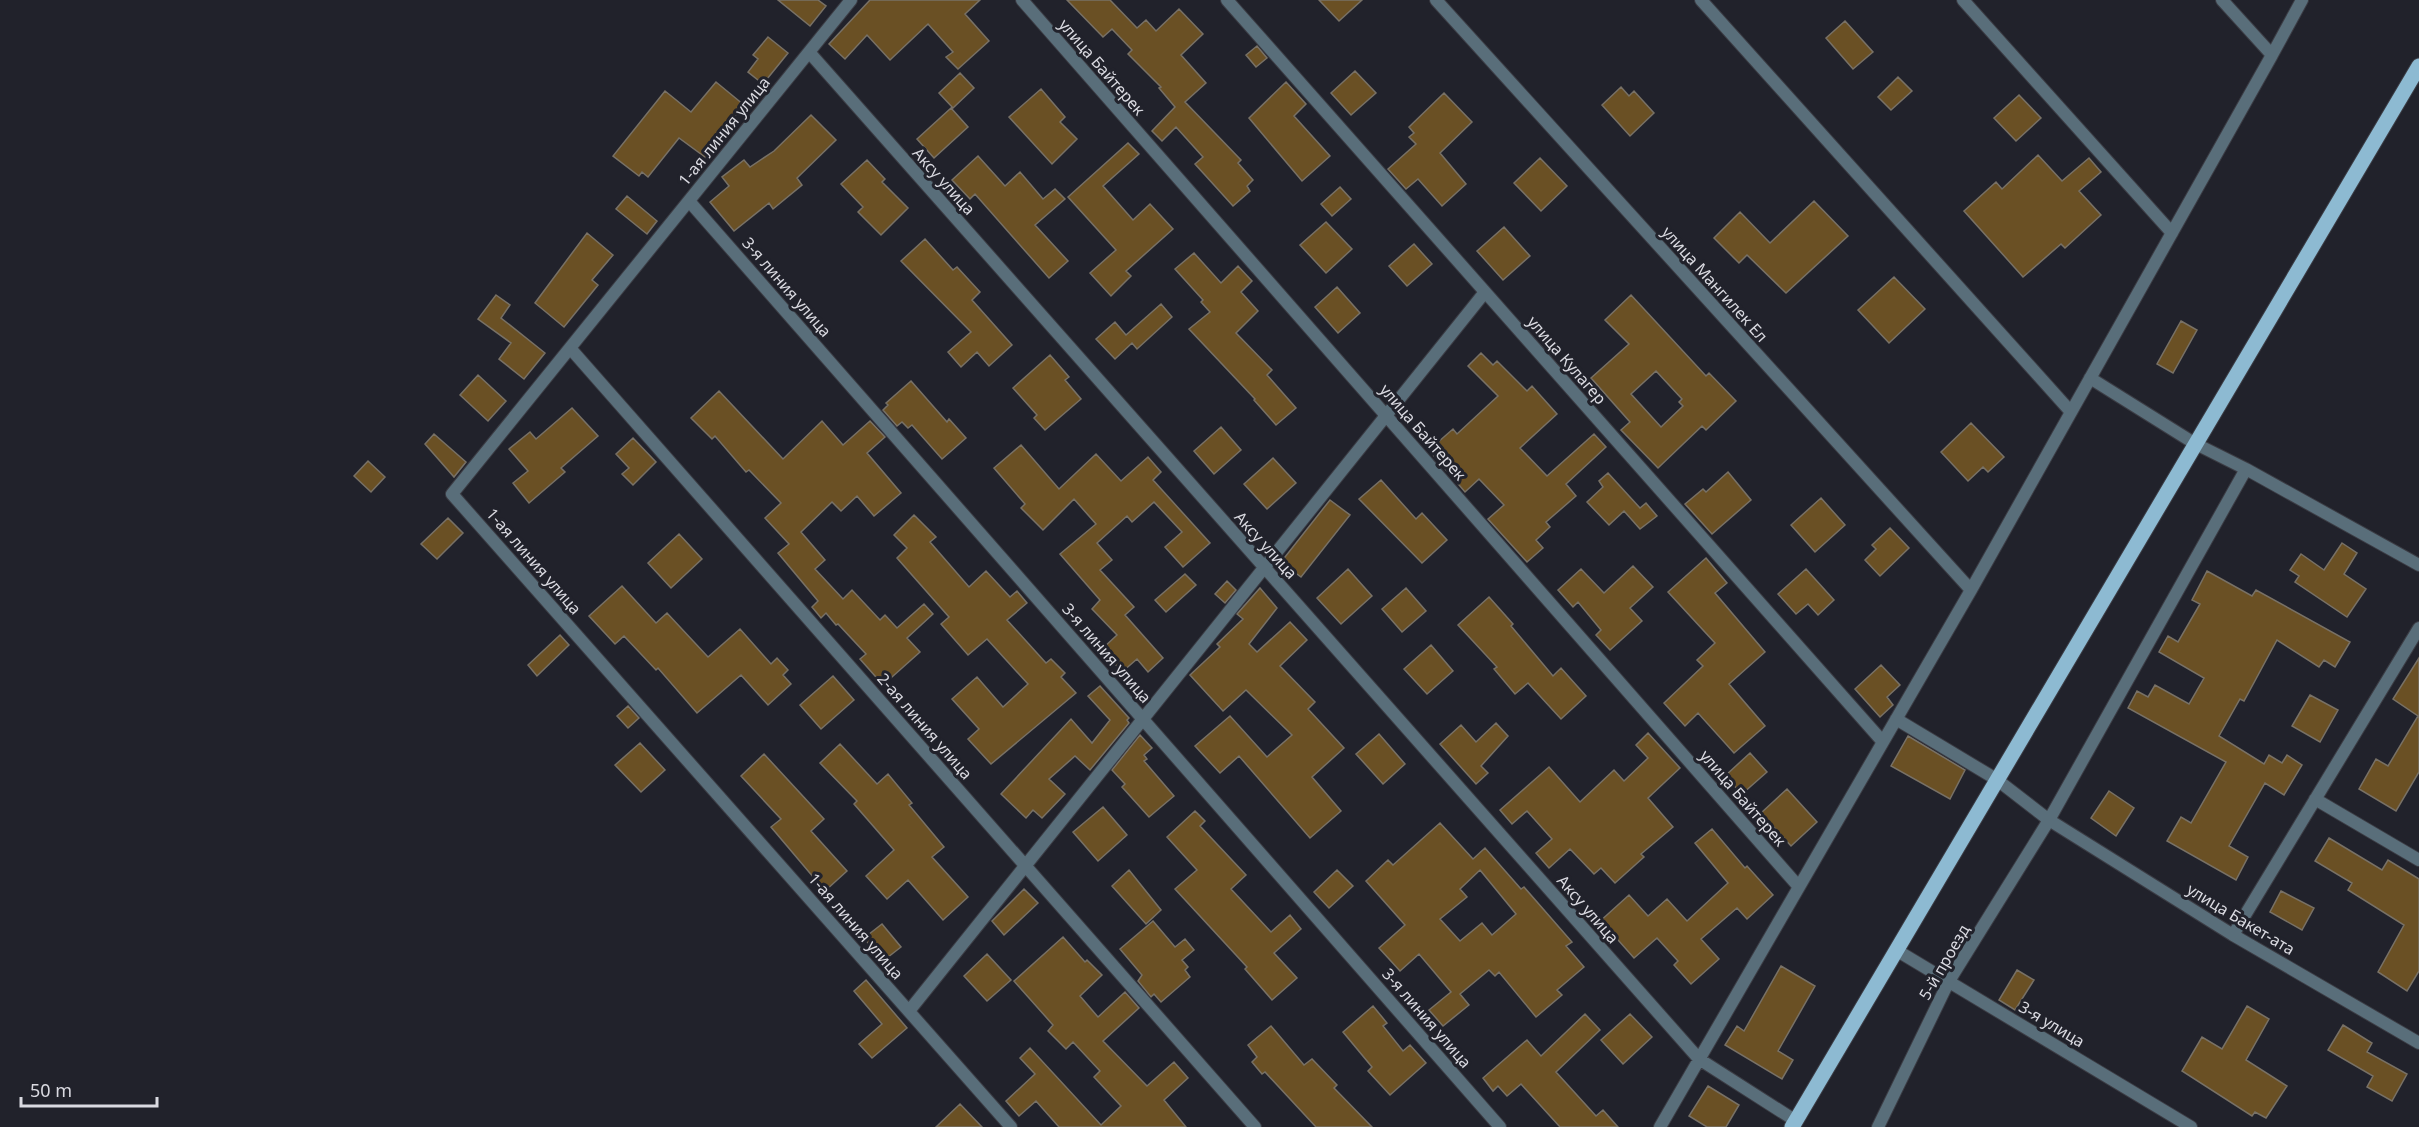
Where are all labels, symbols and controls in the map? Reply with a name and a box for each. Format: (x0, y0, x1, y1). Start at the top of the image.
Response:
street label: улица Байтерек (1054, 14, 1150, 120)
street label: 1-ая линия улица (673, 72, 775, 190)
street label: Аксу улица (908, 142, 980, 220)
street label: улица Мангилек Ел (1657, 221, 1773, 347)
street label: 3-я линия улица (738, 232, 836, 342)
street label: улица Кулагер (1522, 311, 1612, 409)
street label: улица Байтерек (1375, 379, 1471, 485)
street label: 1-ая линия улица (482, 503, 586, 619)
street label: Аксу улица (1230, 506, 1302, 584)
street label: 3-я линия улица (1058, 598, 1156, 708)
street label: 2-ая линия улица (873, 668, 977, 784)
street label: улица Байтерек (1695, 745, 1791, 851)
street label: 1-ая линия улица (804, 868, 908, 984)
street label: Аксу улица (1552, 870, 1624, 948)
street label: улица Бакет-ата (2183, 878, 2299, 960)
street label: 5-й проезд (1914, 920, 1975, 1004)
street label: 3-я линия улица (1378, 963, 1476, 1073)
street label: 3-я улица (2015, 996, 2089, 1052)
scale bar (21, 1070, 158, 1108)
text: 50 m (30, 1078, 72, 1102)

